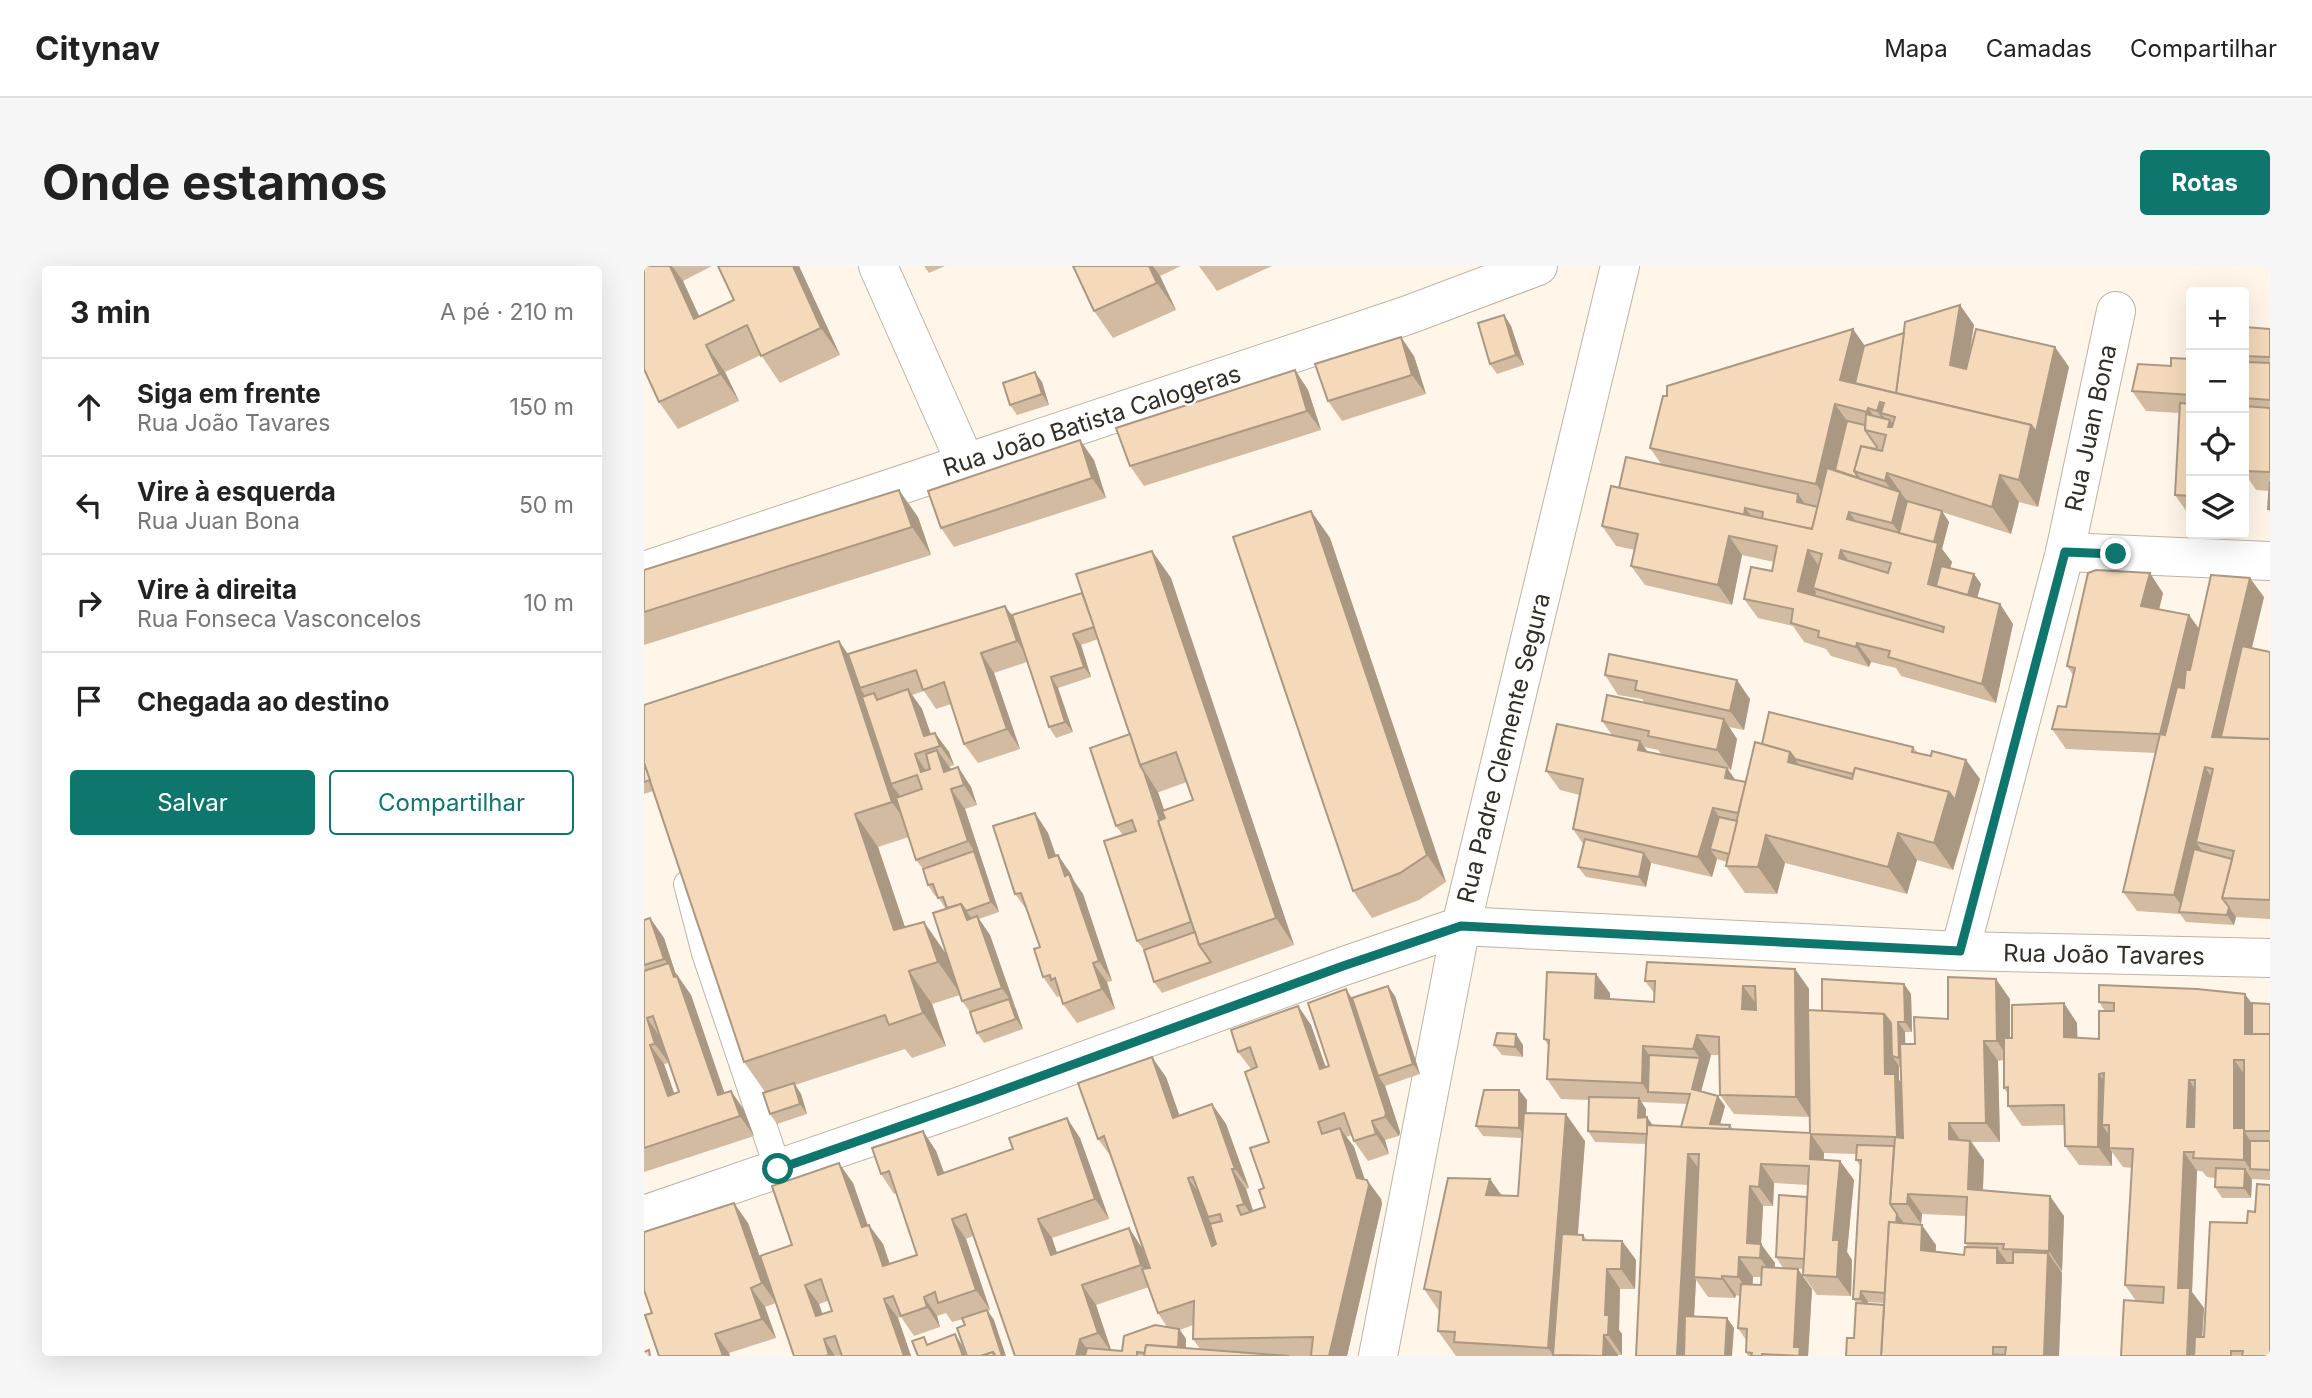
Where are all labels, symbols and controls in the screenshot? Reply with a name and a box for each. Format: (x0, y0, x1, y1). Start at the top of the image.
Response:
text: Citynav (35, 28, 160, 68)
text: Mapa (1884, 34, 1948, 63)
text: Camadas (1986, 34, 2092, 63)
text: Compartilhar (2130, 34, 2277, 63)
button: Rotas (2140, 150, 2270, 215)
text: Onde estamos (42, 153, 387, 212)
map controls (2186, 287, 2249, 539)
button: + (2186, 287, 2249, 350)
text: 3 min (70, 294, 151, 330)
text: A pé · 210 m (440, 298, 574, 326)
street label: Rua Juan Bona (2059, 342, 2122, 514)
button: − (2186, 350, 2249, 413)
street label: Rua João Batista Calogeras (939, 359, 1245, 482)
text: Siga em frente (137, 378, 321, 409)
icon: ahead (70, 388, 108, 426)
text: 150 m (510, 393, 574, 421)
text: Rua João Tavares (137, 409, 330, 437)
button: locate (2186, 413, 2249, 476)
text: Vire à esquerda (137, 476, 336, 507)
button: layers (2186, 476, 2249, 539)
icon: left (70, 486, 108, 524)
text: 50 m (519, 491, 574, 519)
text: Rua Juan Bona (137, 507, 300, 535)
route end (2100, 538, 2131, 569)
text: Vire à direita (137, 574, 297, 605)
icon: right (70, 584, 108, 622)
text: 10 m (524, 589, 574, 617)
street label: Rua Padre Clemente Segura (1451, 590, 1556, 906)
text: Rua Fonseca Vasconcelos (137, 605, 421, 633)
icon: arrive (70, 682, 108, 720)
text: Chegada ao destino (137, 686, 389, 717)
button: Salvar (70, 770, 315, 835)
button: Compartilhar (329, 770, 574, 835)
street label: Rua João Tavares (2003, 938, 2205, 971)
route start (762, 1153, 793, 1184)

